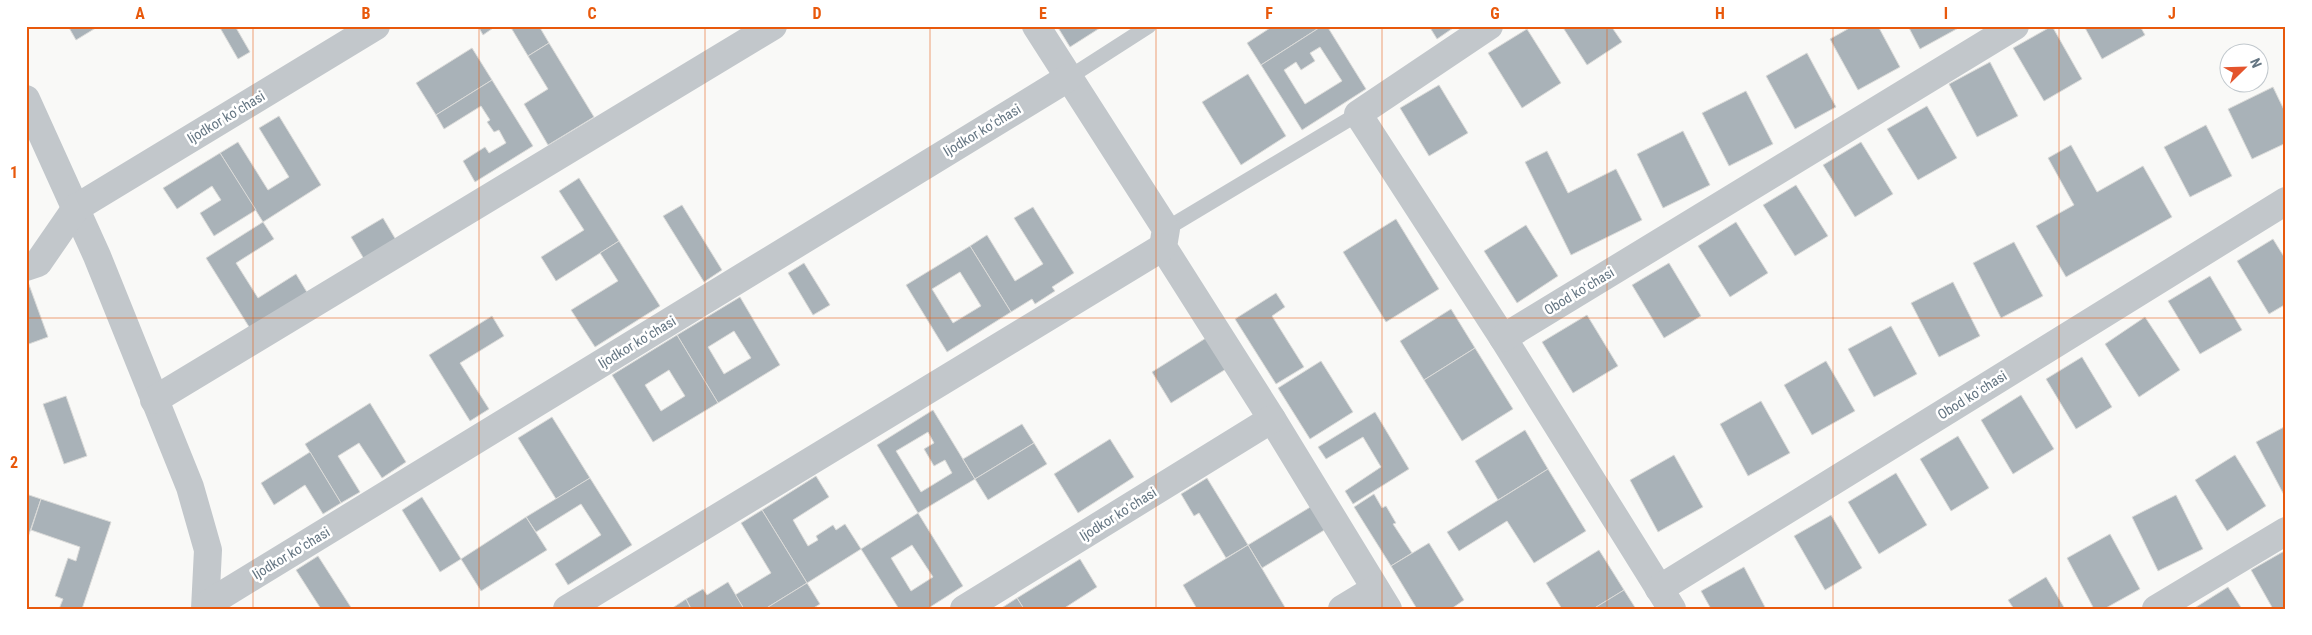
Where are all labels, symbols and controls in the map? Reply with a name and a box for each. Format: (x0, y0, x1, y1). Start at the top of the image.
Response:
text: A (135, 4, 145, 23)
text: B (362, 4, 371, 23)
text: C (587, 4, 597, 23)
text: D (812, 4, 822, 23)
text: E (1039, 4, 1047, 23)
text: F (1265, 4, 1273, 23)
text: G (1490, 4, 1500, 23)
text: H (1715, 4, 1725, 23)
text: I (1944, 4, 1948, 23)
text: J (2168, 4, 2176, 23)
north arrow (2220, 42, 2270, 92)
text: N (2247, 56, 2265, 70)
street label: Ijodkor koʻchasi (184, 88, 268, 146)
street label: Ijodkor koʻchasi (940, 101, 1024, 159)
text: 1 (10, 163, 18, 182)
street label: Obod koʻchasi (1541, 264, 1617, 318)
street label: Ijodkor koʻchasi (595, 313, 679, 371)
street label: Obod koʻchasi (1934, 367, 2010, 423)
text: 2 (10, 453, 18, 472)
street label: Ijodkor koʻchasi (1077, 484, 1159, 544)
street label: Ijodkor koʻchasi (249, 524, 333, 582)

